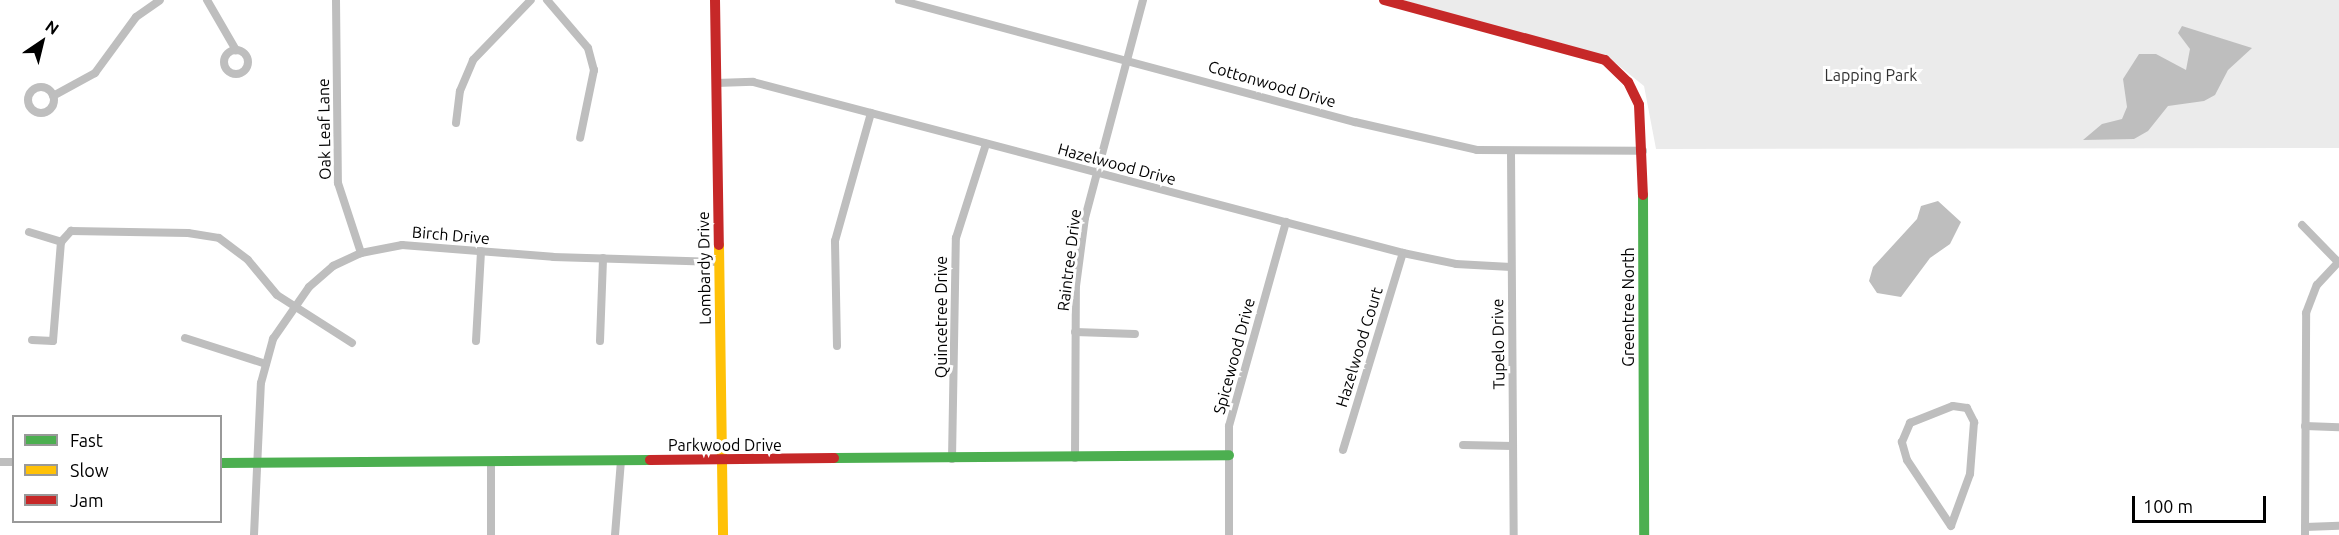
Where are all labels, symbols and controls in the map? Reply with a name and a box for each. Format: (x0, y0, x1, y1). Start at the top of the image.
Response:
north arrow (12, 12, 72, 72)
text: N (42, 16, 62, 38)
street label: Cottonwood Drive (1206, 57, 1338, 111)
park label: Lapping Park (1825, 65, 1917, 85)
street label: Oak Leaf Lane (314, 78, 334, 180)
street label: Hazelwood Drive (1056, 139, 1178, 189)
street label: Raintree Drive (1053, 208, 1085, 312)
street label: Lombardy Drive (693, 211, 715, 325)
street label: Birch Drive (411, 222, 491, 248)
street label: Greentree North (1618, 247, 1638, 367)
street label: Quincetree Drive (931, 256, 951, 378)
street label: Hazelwood Court (1332, 285, 1386, 409)
street label: Spicewood Drive (1209, 296, 1259, 416)
street label: Tupelo Drive (1488, 298, 1508, 390)
legend (12, 415, 222, 523)
text: Fast (70, 430, 103, 450)
street label: Parkwood Drive (668, 435, 782, 455)
text: Slow (70, 460, 109, 480)
scale bar (2135, 484, 2268, 522)
text: Jam (70, 490, 104, 510)
text: 100 m (2143, 496, 2193, 516)

